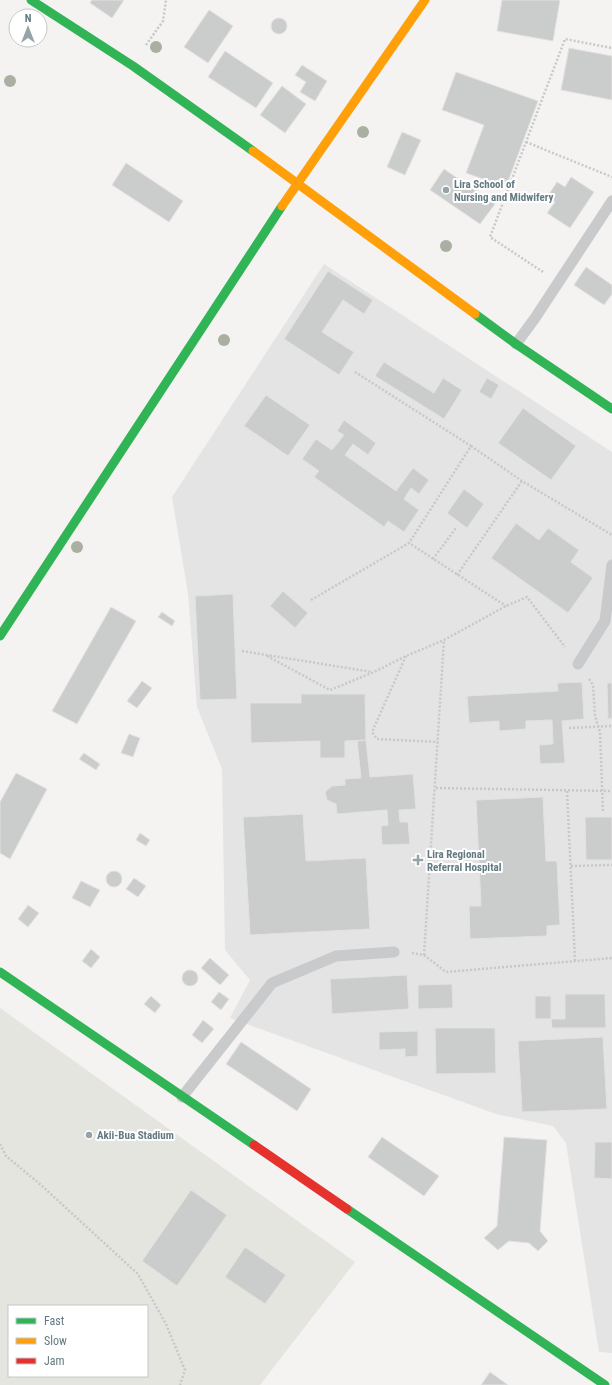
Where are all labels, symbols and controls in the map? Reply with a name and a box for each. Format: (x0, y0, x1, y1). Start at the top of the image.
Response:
north arrow (8, 8, 48, 48)
text: N (25, 12, 32, 25)
place label: Lira School of Nursing and Midwifery (454, 178, 553, 204)
marker: Lira School of Nursing and Midwifery (441, 185, 451, 195)
place label: Lira Regional Referral Hospital (427, 848, 502, 874)
marker: Lira Regional Referral Hospital (412, 854, 424, 866)
place label: Akii-Bua Stadium (97, 1129, 174, 1142)
marker: Akii-Bua Stadium (84, 1130, 94, 1140)
legend (8, 1305, 148, 1377)
text: Fast (44, 1314, 65, 1328)
text: Slow (44, 1334, 67, 1348)
text: Jam (44, 1354, 65, 1368)

